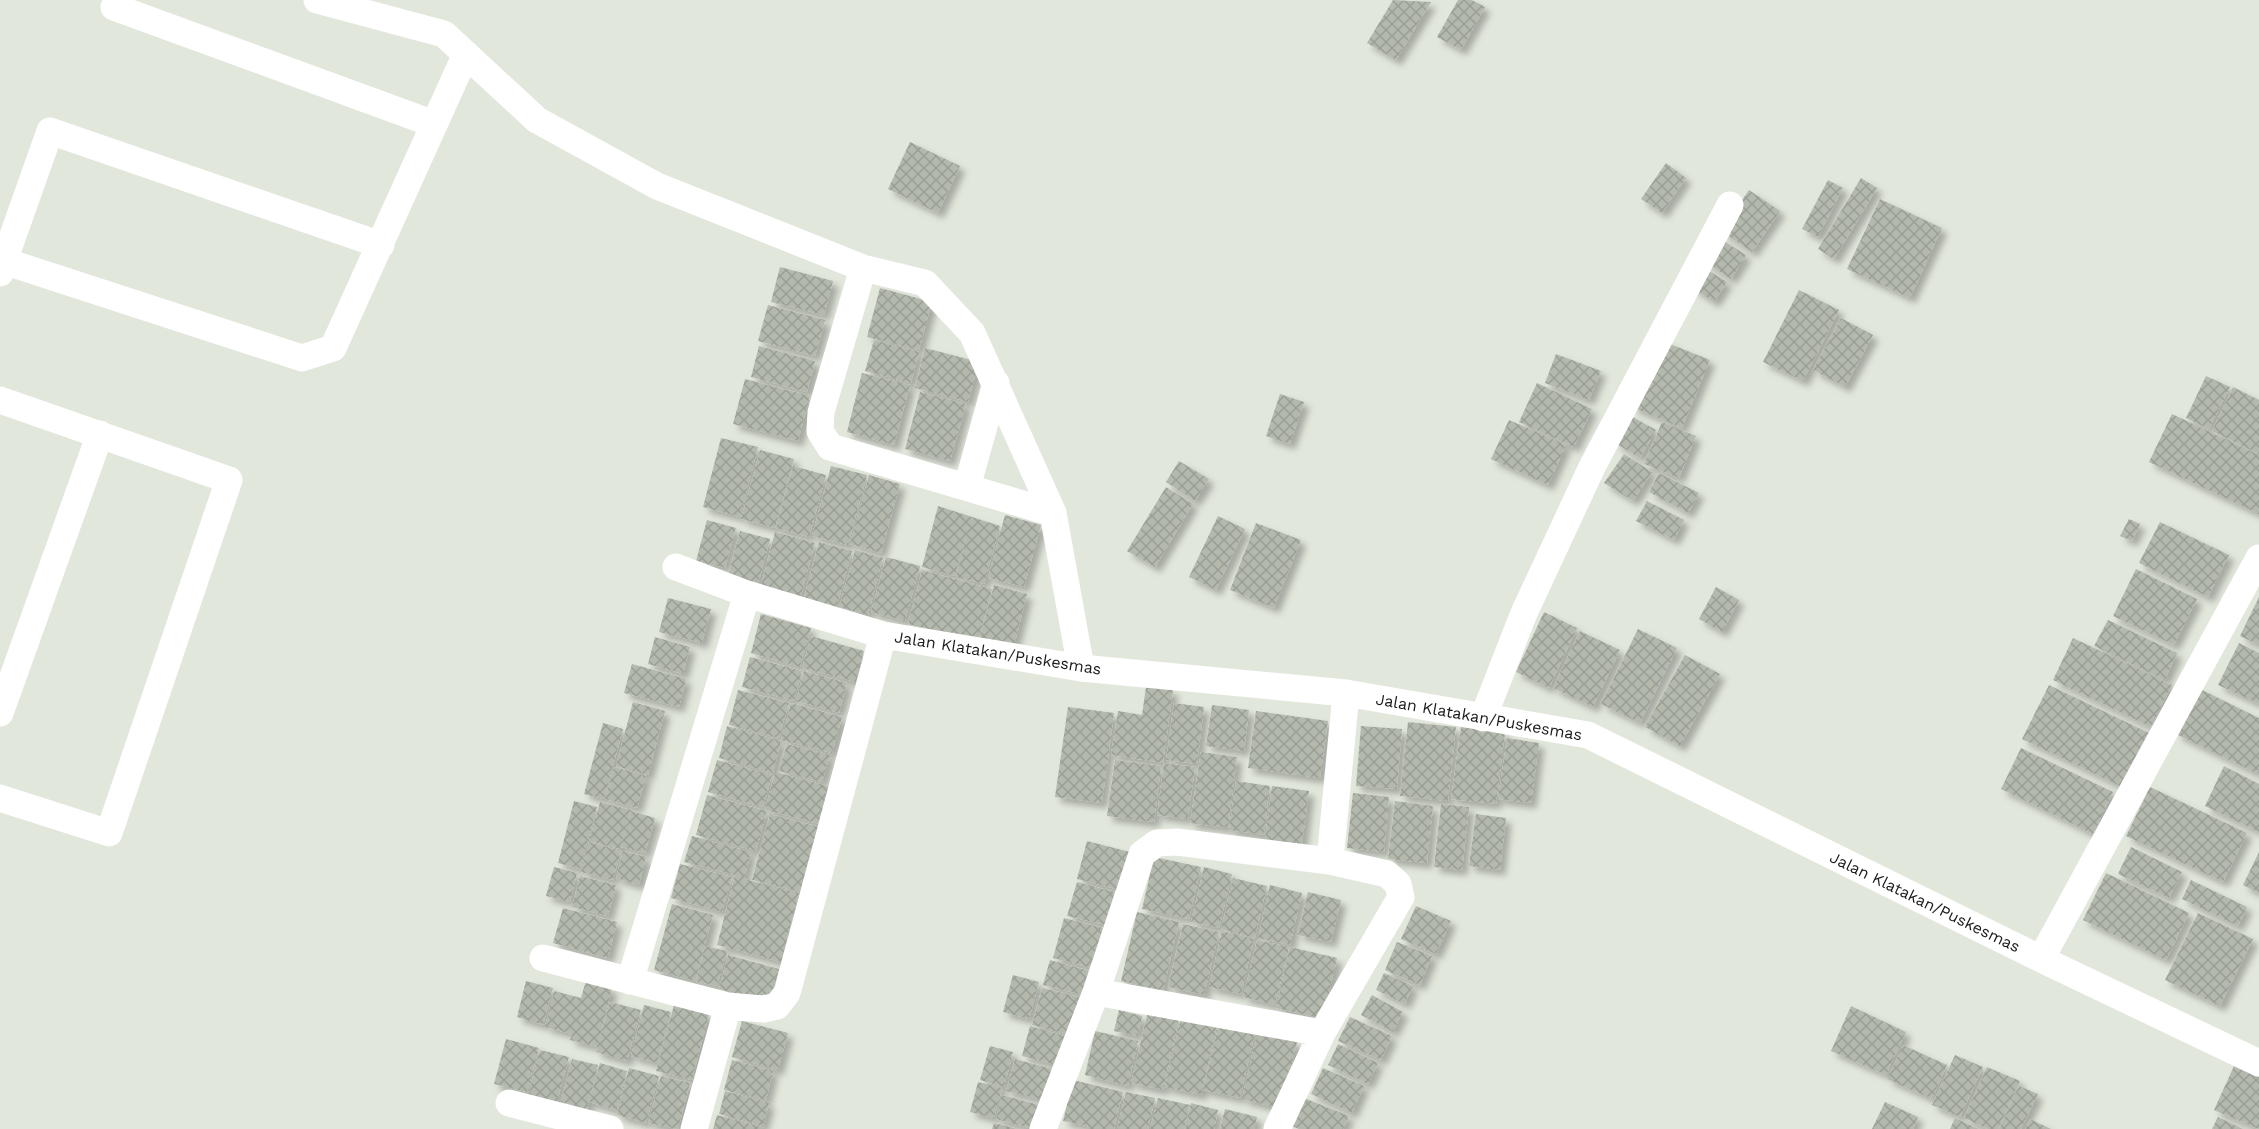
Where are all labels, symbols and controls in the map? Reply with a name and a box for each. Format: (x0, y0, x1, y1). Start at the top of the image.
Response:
street label: Jalan Klatakan/Puskesmas (893, 627, 1103, 679)
street label: Jalan Klatakan/Puskesmas (1374, 689, 1584, 745)
street label: Jalan Klatakan/Puskesmas (1827, 848, 2023, 956)

